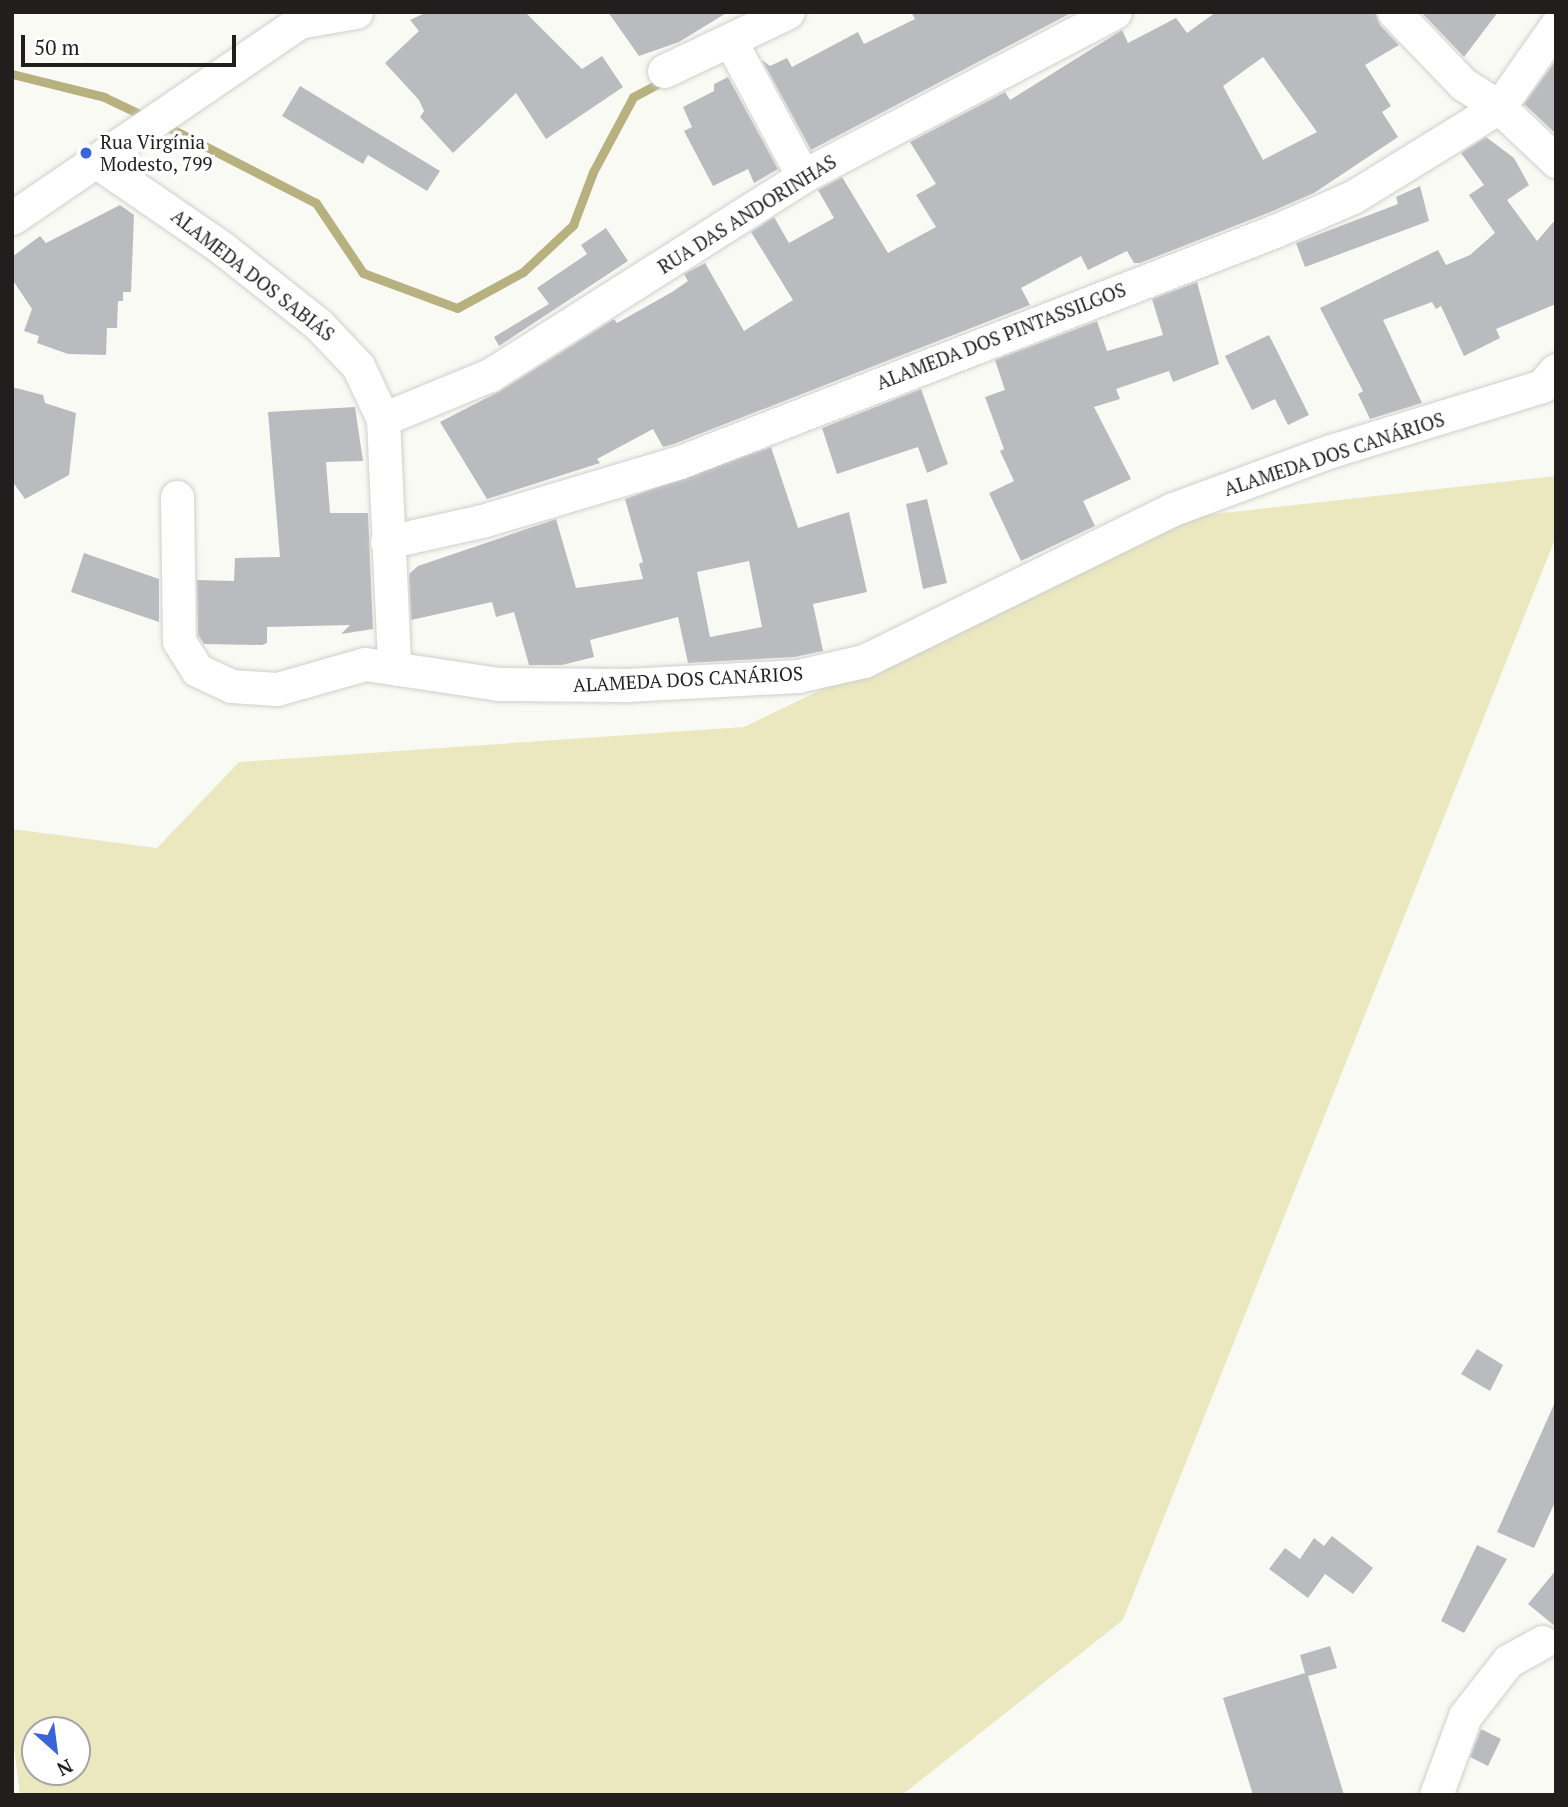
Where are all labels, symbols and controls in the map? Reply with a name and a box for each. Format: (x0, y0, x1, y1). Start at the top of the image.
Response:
scale bar (24, 21, 240, 65)
text: 50 m (34, 33, 80, 61)
place label: Rua Virgínia Modesto, 799 (100, 131, 213, 175)
marker: Rua Virgínia Modesto, 799 (78, 145, 94, 161)
street label: RUA DAS ANDORINHAS (653, 150, 841, 278)
street label: ALAMEDA DOS SABIÁS (167, 204, 339, 346)
street label: ALAMEDA DOS PINTASSILGOS (873, 278, 1129, 394)
street label: ALAMEDA DOS CANÁRIOS (1221, 407, 1447, 501)
street label: ALAMEDA DOS CANÁRIOS (572, 662, 804, 696)
north arrow (21, 1716, 91, 1786)
text: N (53, 1754, 77, 1783)

